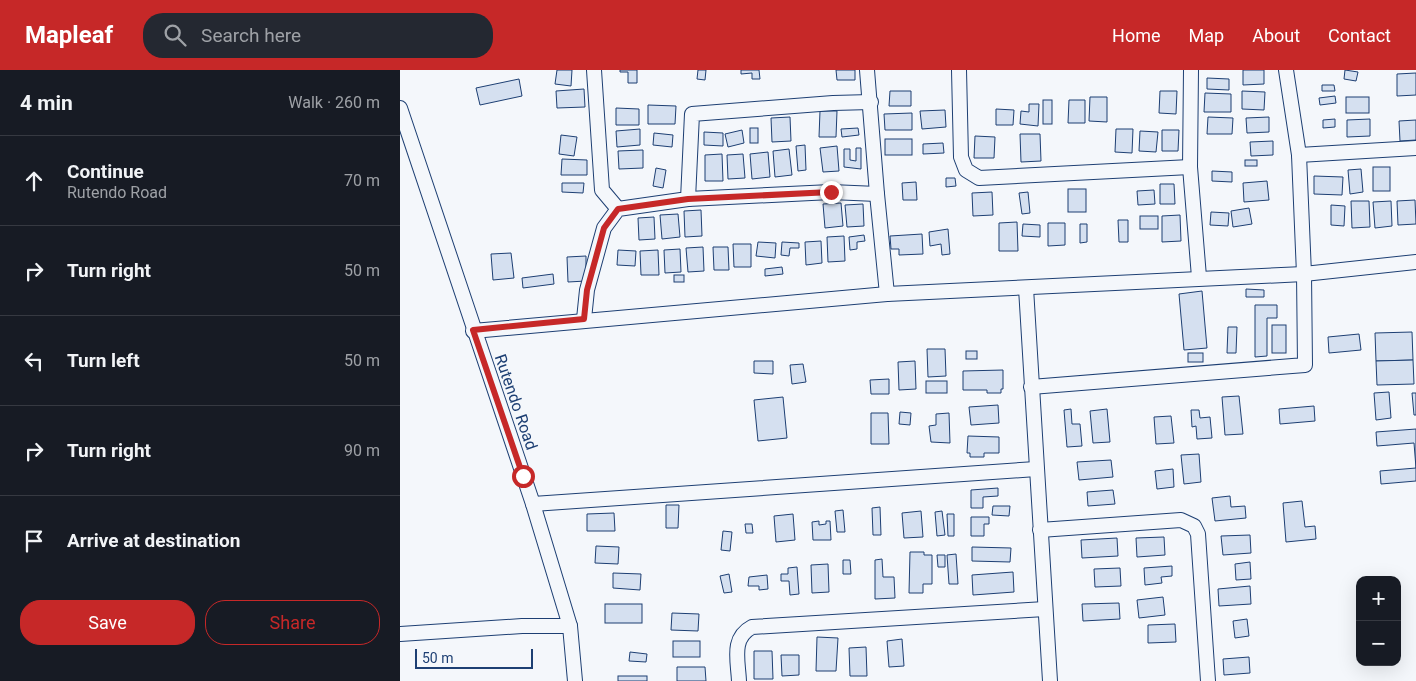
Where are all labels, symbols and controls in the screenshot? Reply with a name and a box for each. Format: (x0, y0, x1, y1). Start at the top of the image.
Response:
search box (143, 13, 493, 58)
text: Mapleaf (25, 21, 113, 49)
icon: search (161, 21, 189, 49)
text: Search here (201, 24, 301, 47)
text: Home (1112, 25, 1161, 46)
text: Map (1189, 25, 1224, 46)
text: About (1252, 25, 1300, 46)
text: Contact (1328, 25, 1391, 46)
text: 4 min (20, 91, 73, 115)
text: Walk · 260 m (288, 93, 380, 112)
text: Continue (67, 160, 144, 183)
icon: ahead (20, 167, 48, 195)
text: 70 m (344, 171, 380, 190)
route end (820, 181, 843, 204)
text: Rutendo Road (67, 183, 167, 202)
icon: right (20, 257, 48, 285)
text: Turn right (67, 259, 151, 282)
text: 50 m (344, 261, 380, 280)
icon: left (20, 347, 48, 375)
text: Turn left (67, 349, 140, 372)
text: 50 m (344, 351, 380, 370)
street label: Rutendo Road (491, 352, 541, 452)
icon: right (20, 437, 48, 465)
text: Turn right (67, 439, 151, 462)
text: 90 m (344, 441, 380, 460)
route start (512, 465, 535, 488)
icon: arrive (20, 527, 48, 555)
text: Arrive at destination (67, 529, 240, 552)
map controls (1356, 576, 1401, 666)
button: + (1356, 576, 1401, 621)
button: Save (20, 600, 195, 645)
button: Share (205, 600, 380, 645)
button: − (1356, 621, 1401, 666)
scale bar (415, 646, 532, 669)
text: 50 m (422, 650, 454, 666)

